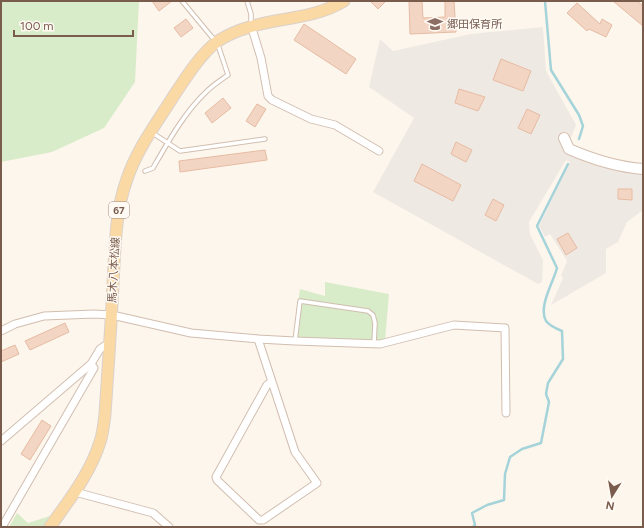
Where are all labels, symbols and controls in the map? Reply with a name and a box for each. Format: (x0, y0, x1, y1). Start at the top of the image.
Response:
scale bar (14, 12, 133, 38)
school or university icon: 郷田保育所 (426, 15, 444, 33)
place label: 郷田保育所 (447, 18, 503, 31)
text: 100 m (20, 19, 54, 33)
road number: 67 (109, 202, 129, 218)
street label: 馬木八本松線 (106, 237, 122, 303)
north arrow (592, 476, 632, 516)
text: N (605, 498, 616, 513)

